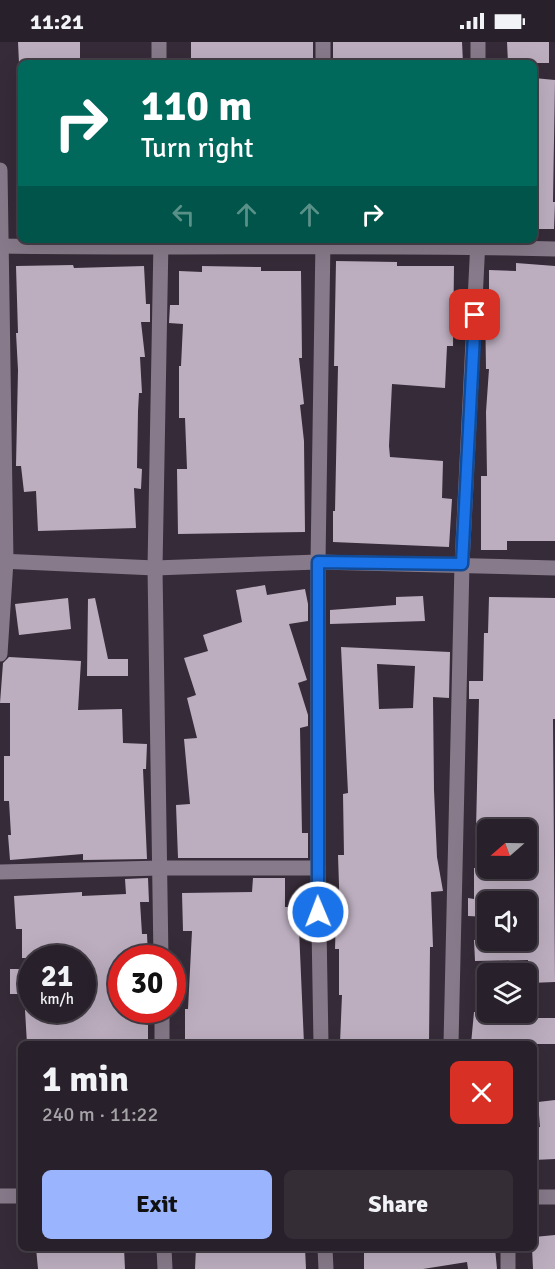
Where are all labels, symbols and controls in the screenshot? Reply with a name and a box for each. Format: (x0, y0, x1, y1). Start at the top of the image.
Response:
text: 11:21 (30, 8, 84, 35)
text: 110 m (141, 81, 252, 132)
icon: right (42, 84, 120, 162)
text: Turn right (141, 132, 254, 165)
icon: left (167, 198, 200, 231)
icon: ahead (230, 198, 263, 231)
icon: ahead (293, 198, 326, 231)
icon: right (356, 198, 389, 231)
pin (449, 289, 500, 340)
icon: arrive (458, 298, 491, 331)
north arrow (477, 819, 537, 879)
map controls (477, 819, 537, 1023)
position arrow (286, 880, 350, 944)
button: sound (477, 891, 537, 951)
speed limit sign: 30 (108, 945, 186, 1023)
text: 21 (41, 958, 73, 995)
button: layers (477, 963, 537, 1023)
text: km/h (40, 990, 74, 1008)
text: 1 min (42, 1057, 129, 1102)
button: close (450, 1061, 513, 1124)
text: 240 m · 11:22 (42, 1102, 158, 1127)
button: Exit (42, 1170, 272, 1239)
button: Share (284, 1170, 513, 1239)

